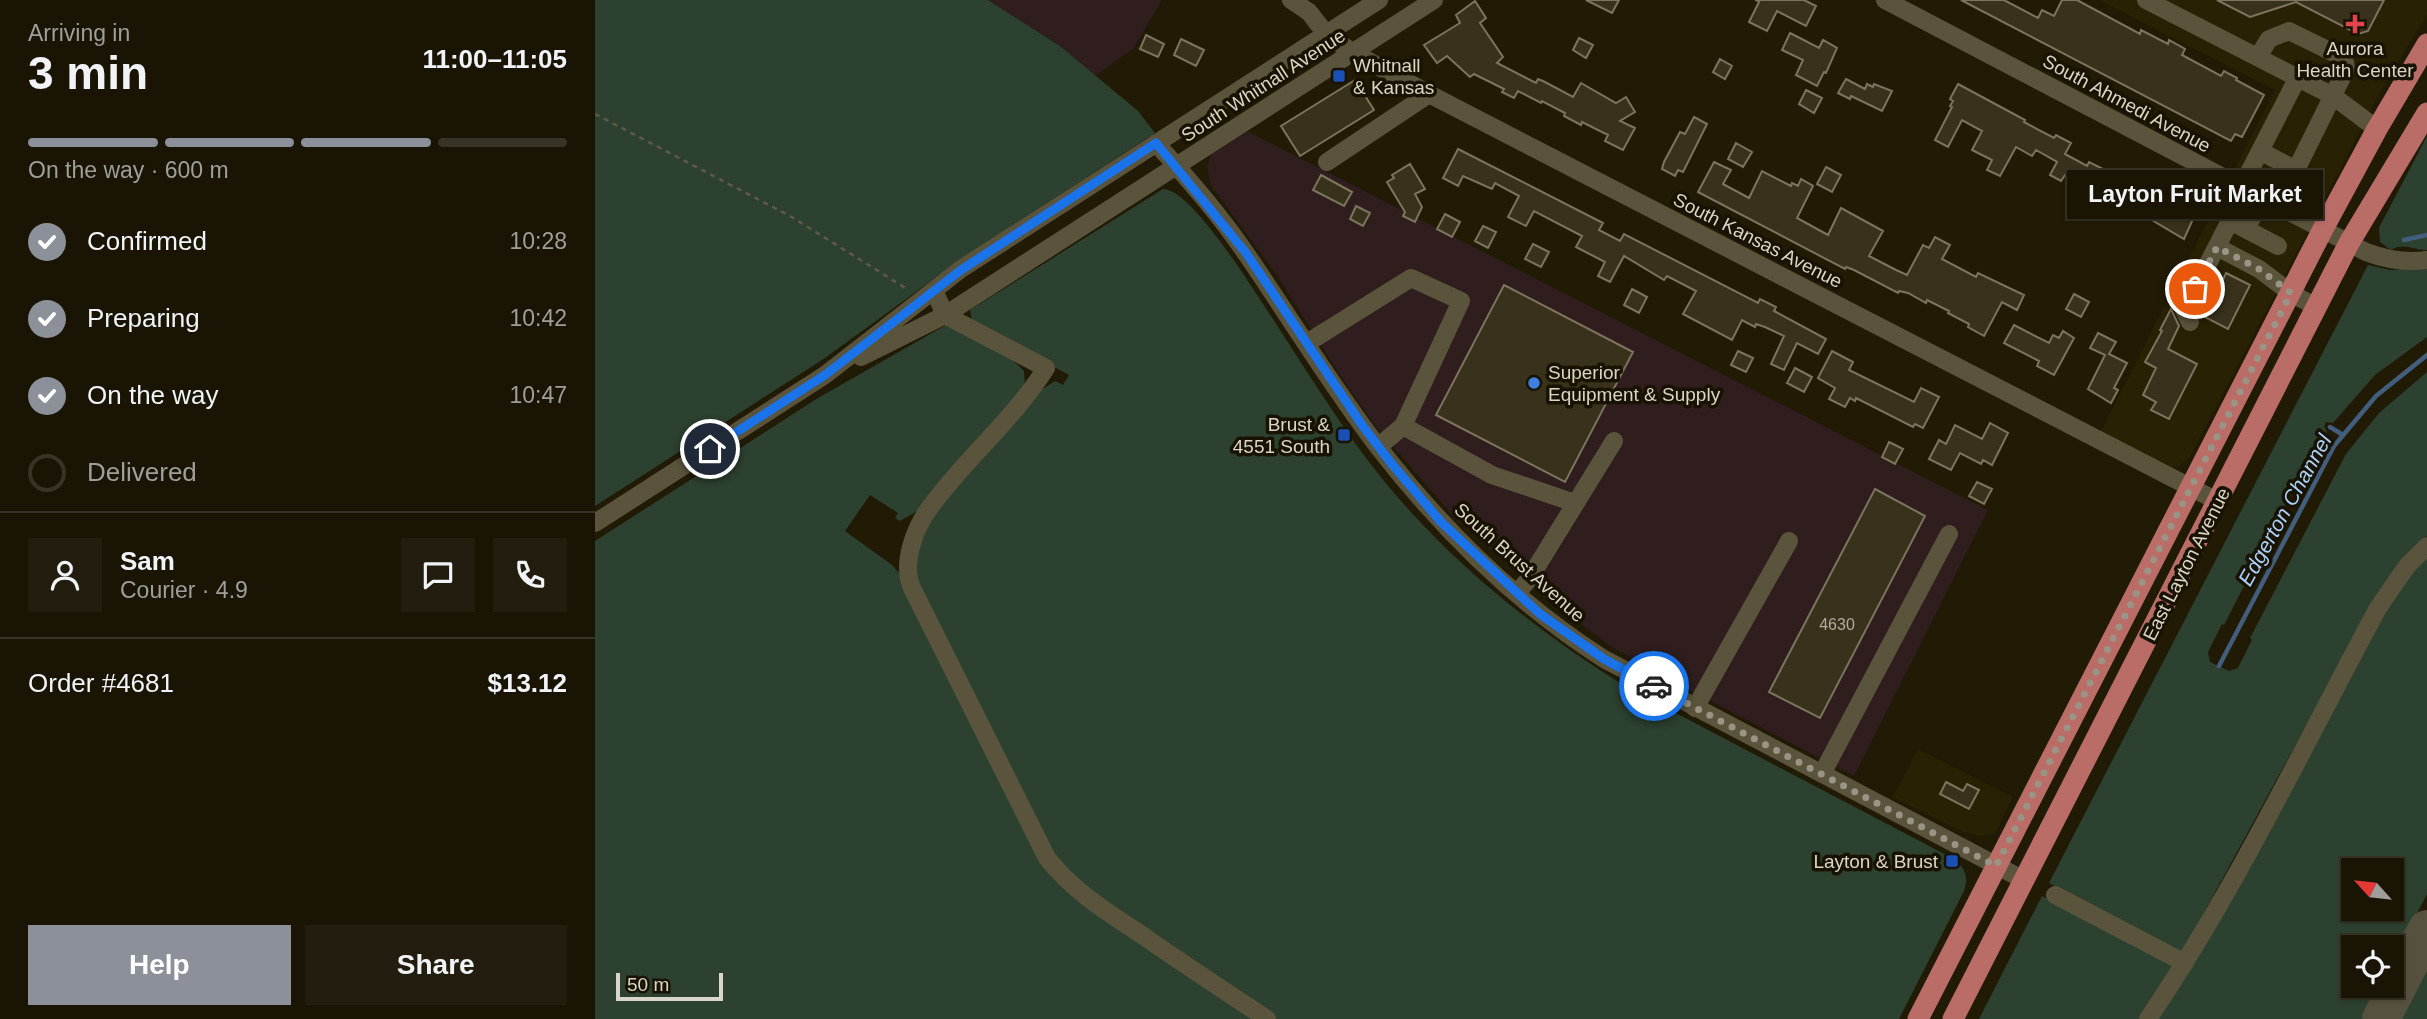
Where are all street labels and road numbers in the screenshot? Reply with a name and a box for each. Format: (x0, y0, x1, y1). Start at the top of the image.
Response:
street label: South Whitnall Avenue (1178, 25, 1349, 146)
street label: South Ahmedi Avenue (2039, 50, 2214, 157)
street label: South Kansas Avenue (1670, 189, 1846, 292)
street label: East Layton Avenue (2139, 484, 2234, 644)
street label: South Brust Avenue (1450, 498, 1589, 626)

